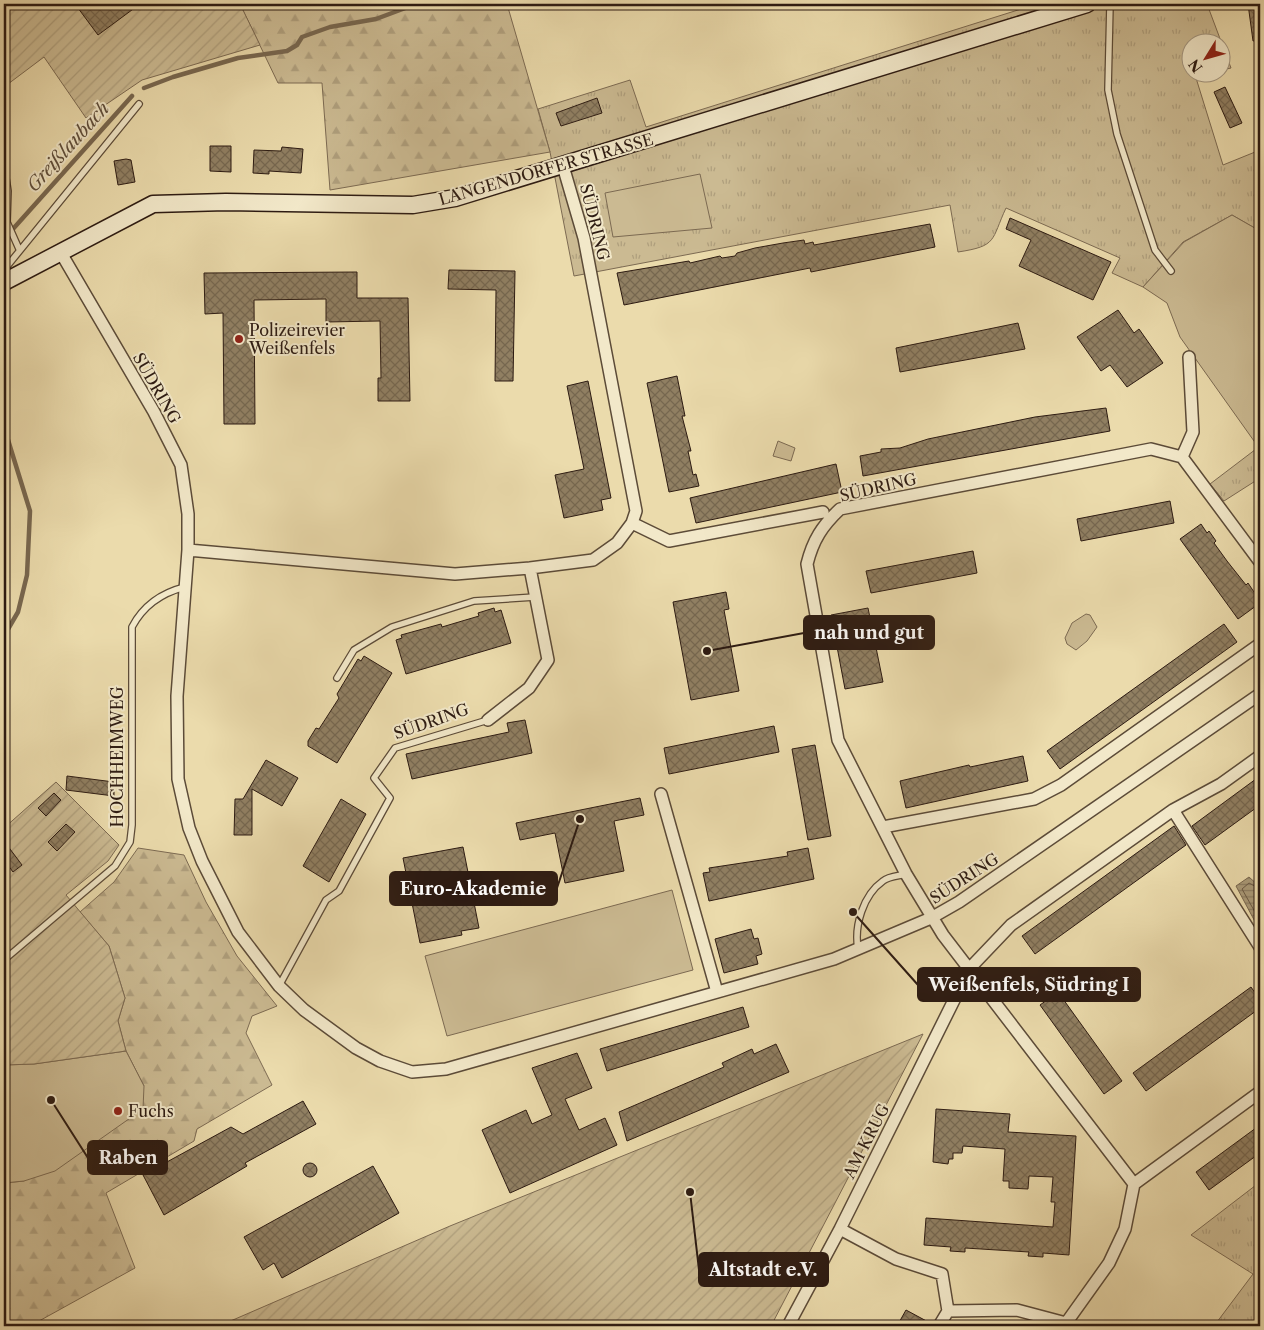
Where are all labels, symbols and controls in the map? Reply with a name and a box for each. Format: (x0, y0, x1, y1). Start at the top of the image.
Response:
north arrow (1182, 32, 1232, 82)
text: N (1185, 56, 1206, 76)
water label: Greißlaubach (22, 98, 114, 196)
street label: LANGENDORFER STRASSE (436, 129, 656, 209)
street label: SÜDRING (576, 182, 614, 263)
place label: Polizeirevier Weißenfels (248, 320, 345, 358)
marker: Polizeirevier Weißenfels (233, 333, 245, 345)
street label: SÜDRING (129, 349, 185, 427)
street label: SÜDRING (838, 468, 919, 506)
callout: nah und gut (804, 616, 934, 649)
text: nah und gut (814, 622, 925, 644)
street label: HOCHHEIMWEG (107, 686, 127, 828)
street label: SÜDRING (391, 699, 471, 743)
street label: SÜDRING (926, 848, 1002, 908)
callout: Euro-Akademie (390, 872, 557, 905)
text: Euro-Akademie (400, 878, 546, 900)
callout: Weißenfels, Südring I (918, 968, 1140, 1001)
text: Weißenfels, Südring I (927, 974, 1130, 996)
street label: AM KRUG (838, 1100, 893, 1183)
place label: Fuchs (128, 1101, 174, 1121)
marker: Fuchs (112, 1105, 124, 1117)
callout: Raben (88, 1141, 167, 1174)
text: Raben (98, 1147, 158, 1169)
callout: Altstadt e.V. (699, 1253, 828, 1286)
text: Altstadt e.V. (708, 1259, 817, 1281)

